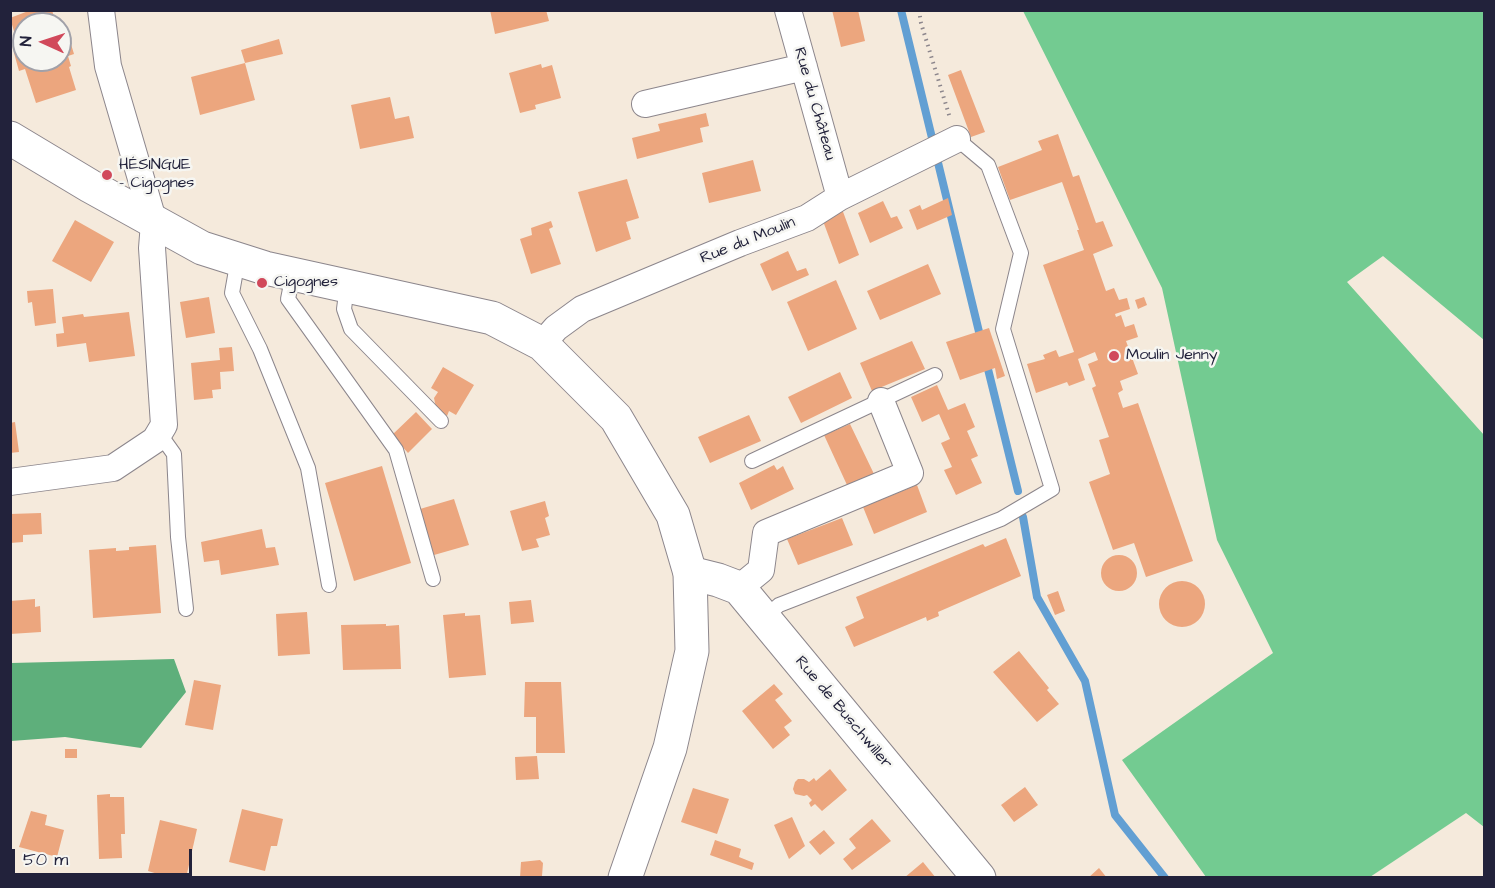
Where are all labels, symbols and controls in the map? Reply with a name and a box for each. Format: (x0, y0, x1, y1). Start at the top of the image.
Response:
north arrow (12, 12, 72, 72)
text: N (15, 36, 37, 47)
street label: Rue du Château (789, 46, 839, 162)
place label: HÉSINGUE - Cigognes (119, 156, 194, 194)
marker: HÉSINGUE - Cigognes (100, 168, 114, 182)
street label: Rue du Moulin (698, 213, 798, 269)
place label: Cigognes (274, 273, 338, 293)
marker: Cigognes (255, 276, 269, 290)
place label: Moulin Jenny (1126, 346, 1218, 366)
marker: Moulin Jenny (1107, 349, 1121, 363)
street label: Rue de Buschwiller (790, 653, 896, 773)
scale bar (15, 837, 195, 875)
text: 50 m (23, 847, 68, 872)

